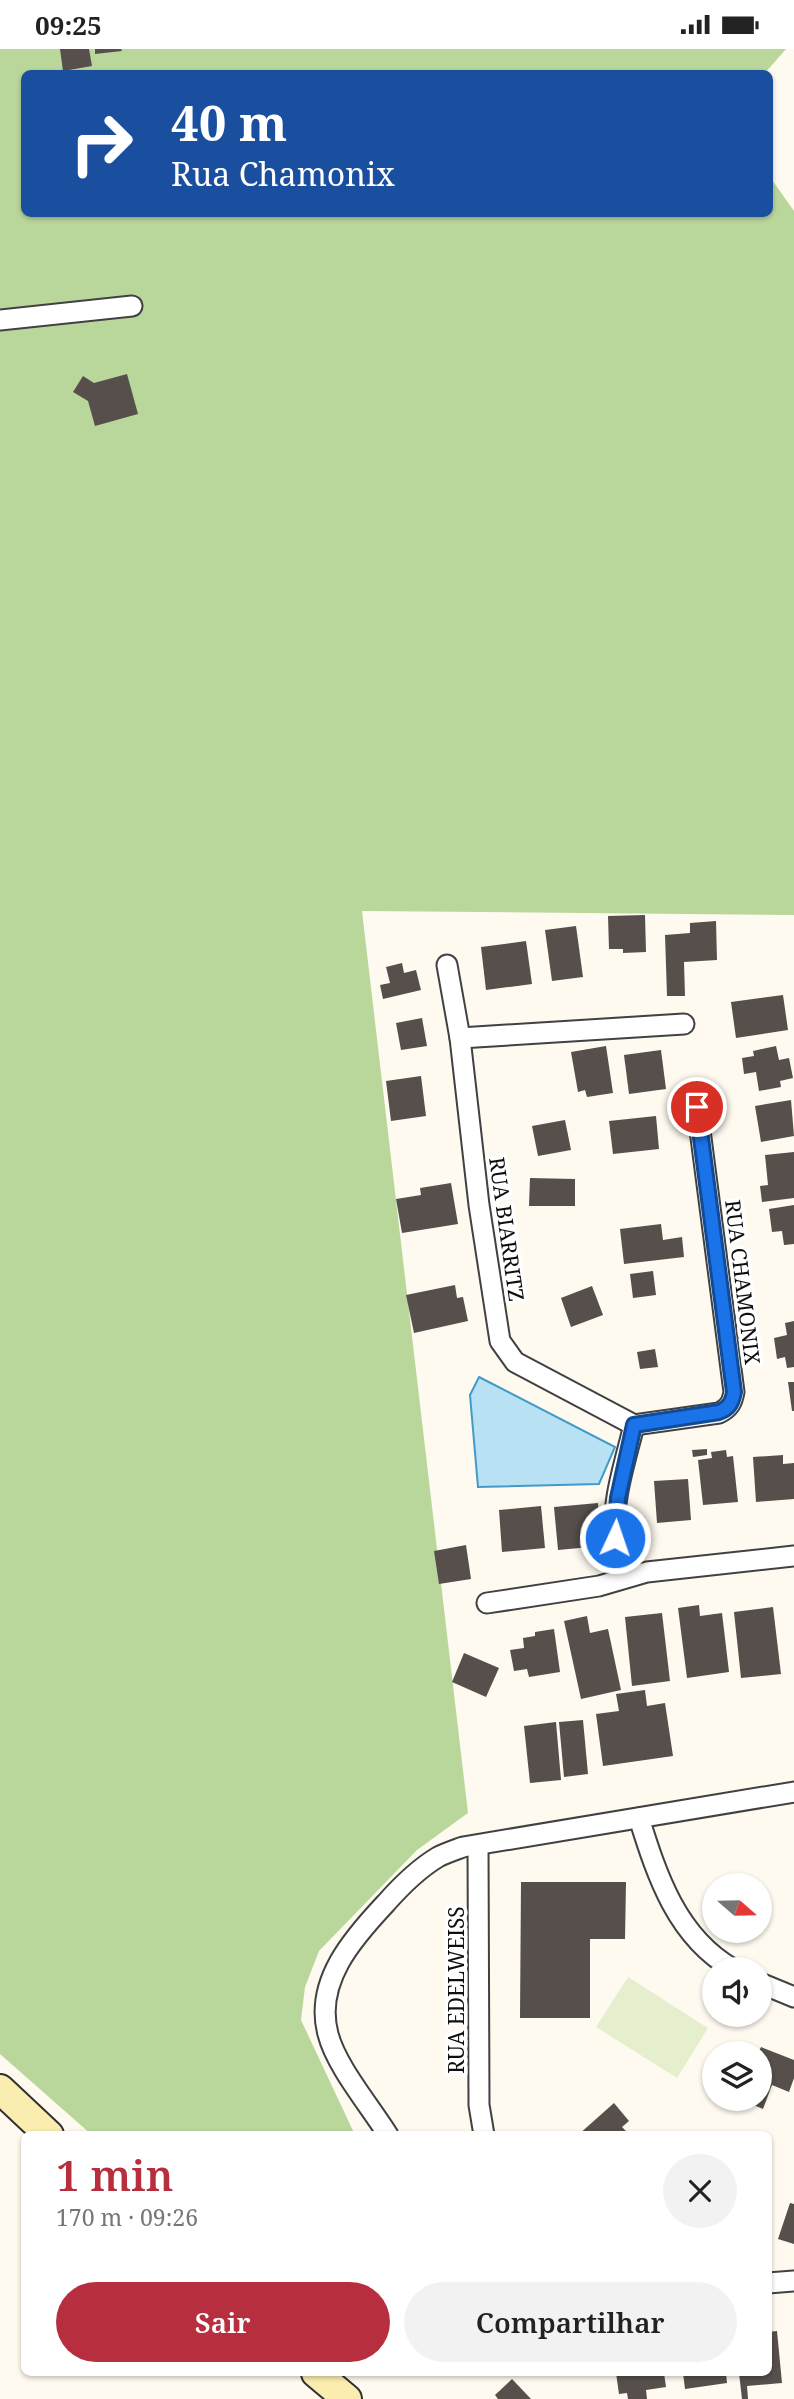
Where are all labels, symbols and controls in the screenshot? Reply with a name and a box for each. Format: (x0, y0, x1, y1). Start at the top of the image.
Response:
text: 09:25 (35, 7, 102, 43)
text: 40 m (171, 89, 287, 155)
icon: right (56, 98, 147, 189)
text: Rua Chamonix (171, 152, 395, 195)
pin (667, 1077, 727, 1137)
icon: arrive (678, 1088, 716, 1126)
street label: RUA BIARRITZ (483, 1155, 531, 1303)
street label: RUA CHAMONIX (719, 1198, 767, 1366)
position arrow (578, 1501, 652, 1575)
north arrow (702, 1873, 772, 1943)
map controls (702, 1873, 772, 2111)
street label: RUA EDELWEISS (442, 1906, 470, 2074)
button: sound (702, 1957, 772, 2027)
button: layers (702, 2041, 772, 2111)
text: 1 min (56, 2146, 173, 2203)
button: close (663, 2154, 737, 2228)
text: 170 m · 09:26 (56, 2201, 198, 2233)
button: Sair (56, 2282, 390, 2362)
button: Compartilhar (404, 2282, 737, 2362)

